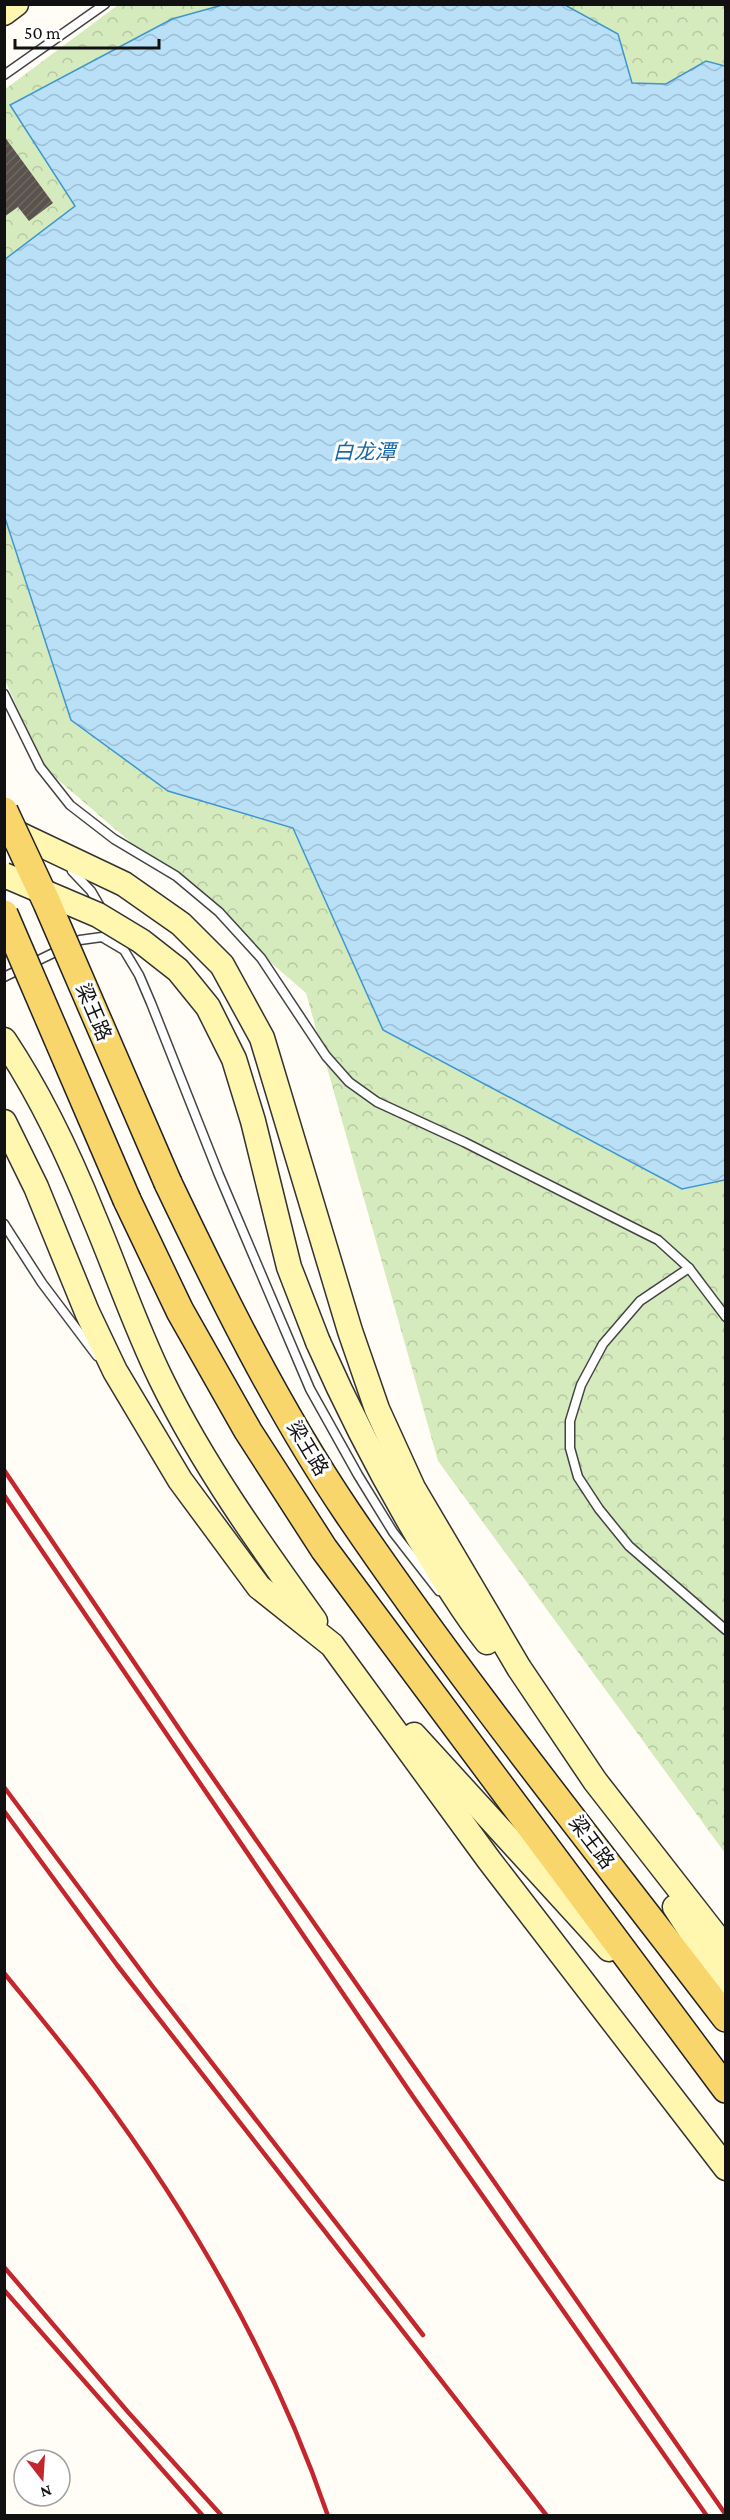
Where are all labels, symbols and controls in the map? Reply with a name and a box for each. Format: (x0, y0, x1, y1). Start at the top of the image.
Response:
scale bar (15, 12, 159, 50)
text: 50 m (24, 23, 61, 43)
water label: 白龙潭 (333, 440, 399, 464)
street label: 梁王路 (72, 980, 116, 1044)
street label: 梁王路 (283, 1417, 333, 1479)
street label: 梁王路 (565, 1811, 619, 1873)
north arrow (12, 2448, 72, 2508)
text: N (38, 2482, 54, 2502)

